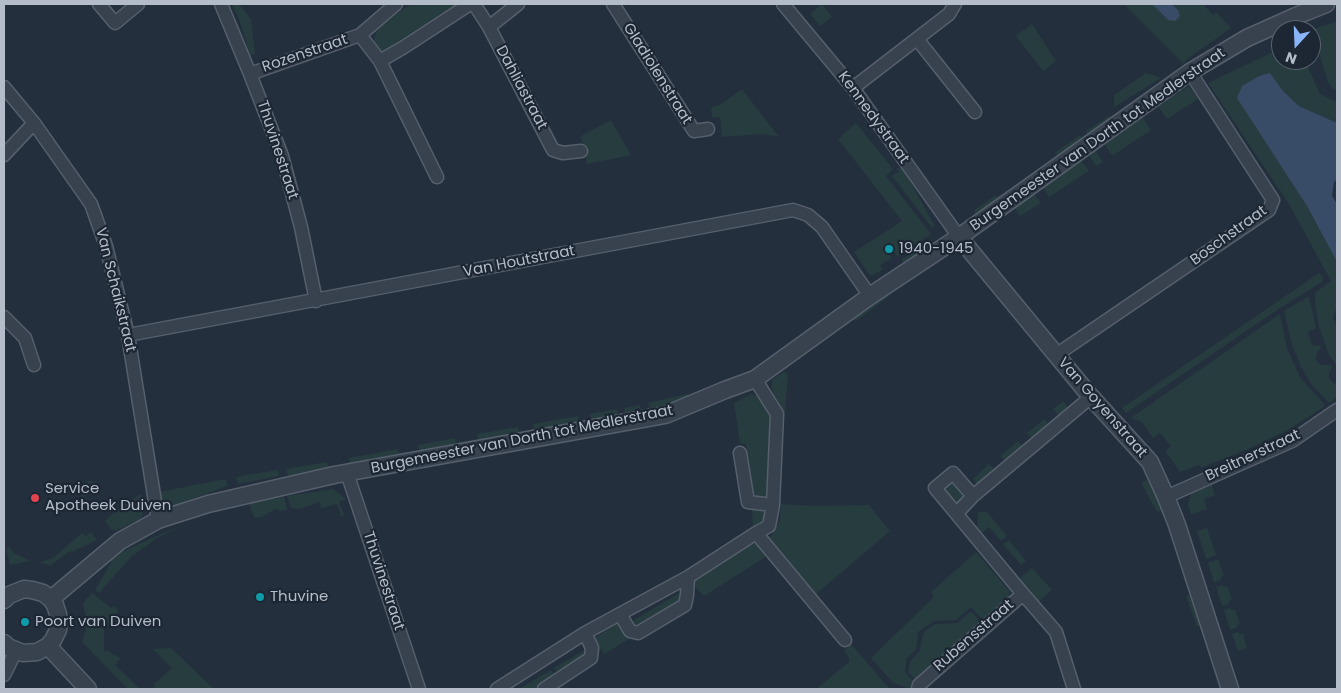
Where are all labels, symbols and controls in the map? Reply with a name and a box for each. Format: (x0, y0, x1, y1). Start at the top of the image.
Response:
street label: Gladiolenstraat (619, 20, 695, 128)
north arrow (1271, 20, 1321, 70)
street label: Rozenstraat (260, 31, 350, 77)
street label: Dahliastraat (491, 43, 551, 133)
street label: Burgemeester van Dorth tot Medlerstraat (967, 45, 1229, 235)
text: N (1283, 47, 1300, 69)
street label: Kennedystraat (833, 68, 913, 168)
street label: Thuvinestraat (253, 98, 301, 202)
street label: Boschstraat (1187, 202, 1271, 270)
street label: Van Schaikstraat (91, 226, 139, 354)
place label: 1940-1945 (899, 240, 973, 258)
street label: Van Houtstraat (462, 242, 576, 282)
marker: 1940-1945 (883, 243, 895, 255)
street label: Van Goyenstraat (1054, 354, 1150, 462)
street label: Burgemeester van Dorth tot Medlerstraat (370, 402, 674, 478)
street label: Breitnerstraat (1203, 426, 1303, 486)
place label: Service Apotheek Duiven (45, 480, 171, 515)
marker: Service Apotheek Duiven (29, 492, 41, 504)
street label: Thuvinestraat (359, 529, 407, 633)
place label: Thuvine (270, 588, 328, 606)
marker: Thuvine (254, 591, 266, 603)
street label: Rubensstraat (930, 596, 1018, 676)
place label: Poort van Duiven (35, 613, 161, 631)
marker: Poort van Duiven (19, 616, 31, 628)

